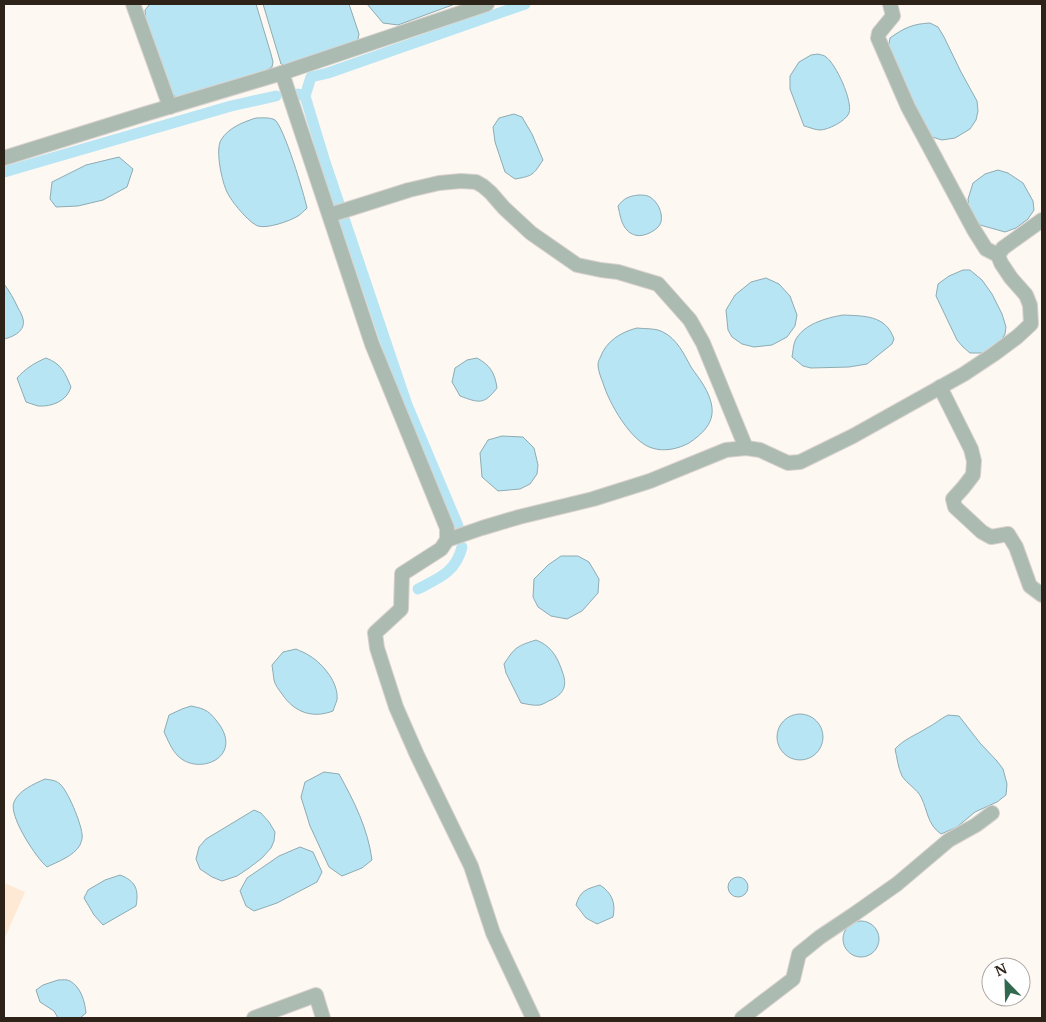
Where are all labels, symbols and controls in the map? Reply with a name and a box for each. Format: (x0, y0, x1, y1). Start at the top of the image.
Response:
north arrow (981, 957, 1031, 1007)
text: N (992, 960, 1010, 980)

